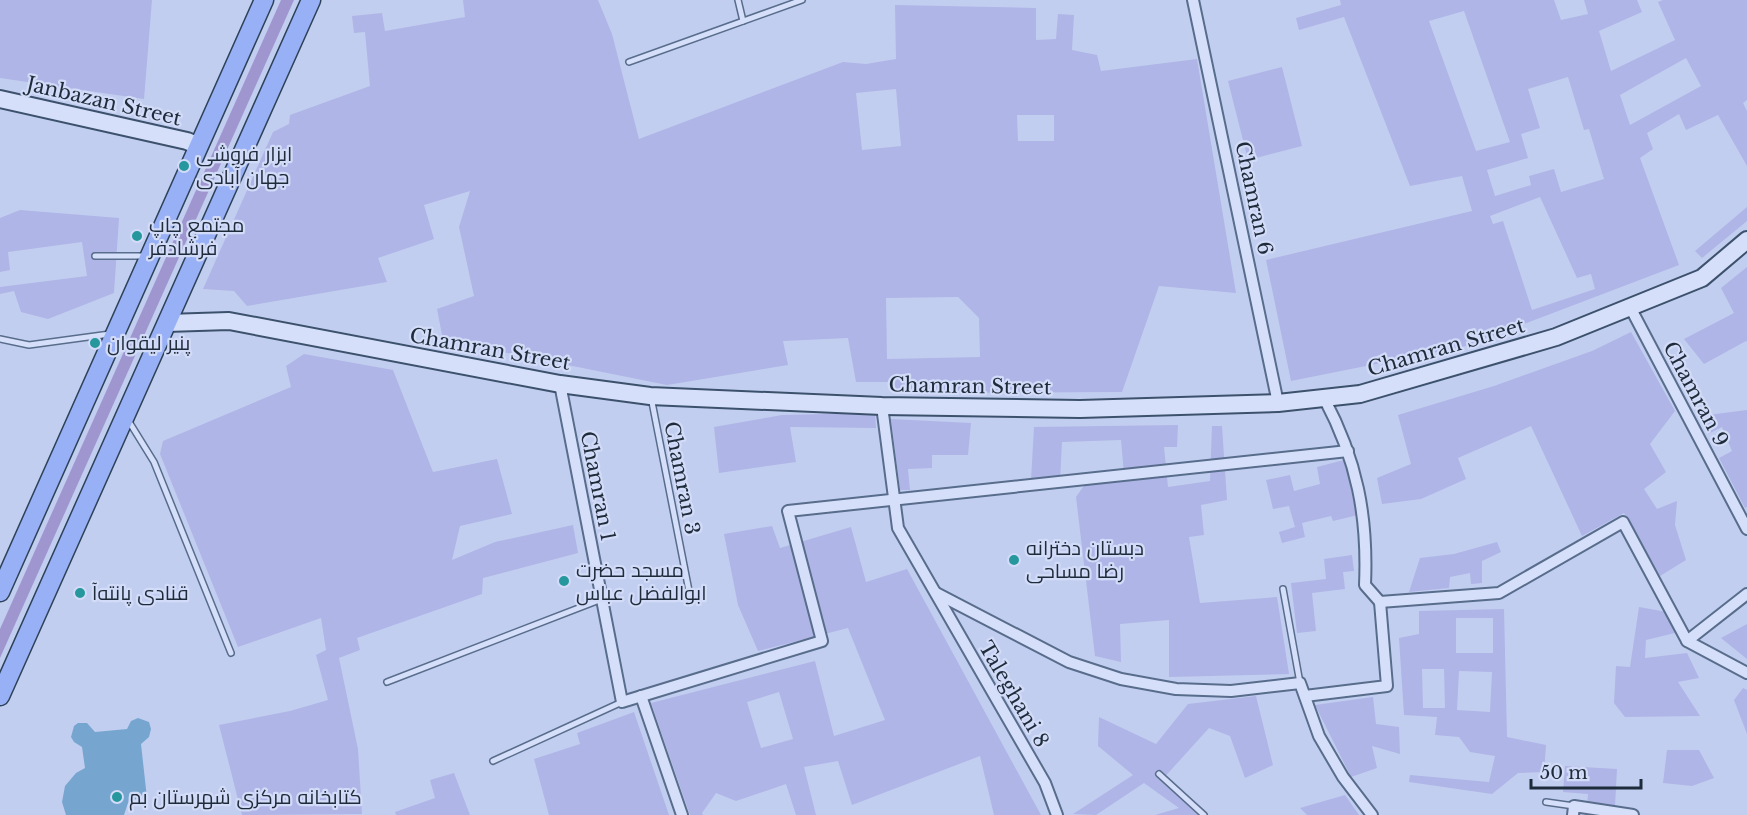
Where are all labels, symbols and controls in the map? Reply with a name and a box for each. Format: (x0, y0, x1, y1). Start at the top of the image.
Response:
street label: Janbazan Street (21, 71, 184, 131)
street label: Chamran 6 (1230, 139, 1278, 257)
place label: ابزار فروشی جهان آبادی (196, 142, 292, 190)
marker: ابزار فروشی جهان آبادی (177, 159, 191, 173)
place label: مجتمع چاپ فرشادفر (148, 213, 244, 260)
marker: مجتمع چاپ فرشادفر (130, 229, 144, 243)
street label: Chamran Street (1365, 313, 1528, 381)
street label: Chamran Street (408, 323, 573, 375)
place label: پنیر لیقوان (107, 331, 191, 356)
marker: پنیر لیقوان (88, 336, 102, 350)
street label: Chamran 9 (1658, 337, 1734, 451)
street label: Chamran Street (888, 373, 1052, 399)
street label: Chamran 3 (659, 419, 705, 537)
street label: Chamran 1 (576, 429, 620, 543)
place label: دبستان دخترانه رضا مساحی (1026, 536, 1144, 584)
marker: دبستان دخترانه رضا مساحی (1007, 553, 1021, 567)
place label: مسجد حضرت ابوالفضل عباس (576, 558, 707, 606)
marker: مسجد حضرت ابوالفضل عباس (557, 574, 571, 588)
place label: قنادی پانته‌آ (92, 581, 189, 606)
marker: قنادی پانته‌آ (73, 586, 87, 600)
street label: Taleghani 8 (974, 637, 1054, 751)
scale bar (1531, 752, 1640, 790)
text: 50 m (1540, 762, 1588, 784)
place label: کتابخانه مرکزی شهرستان بم (129, 785, 362, 811)
marker: کتابخانه مرکزی شهرستان بم (110, 790, 124, 804)

